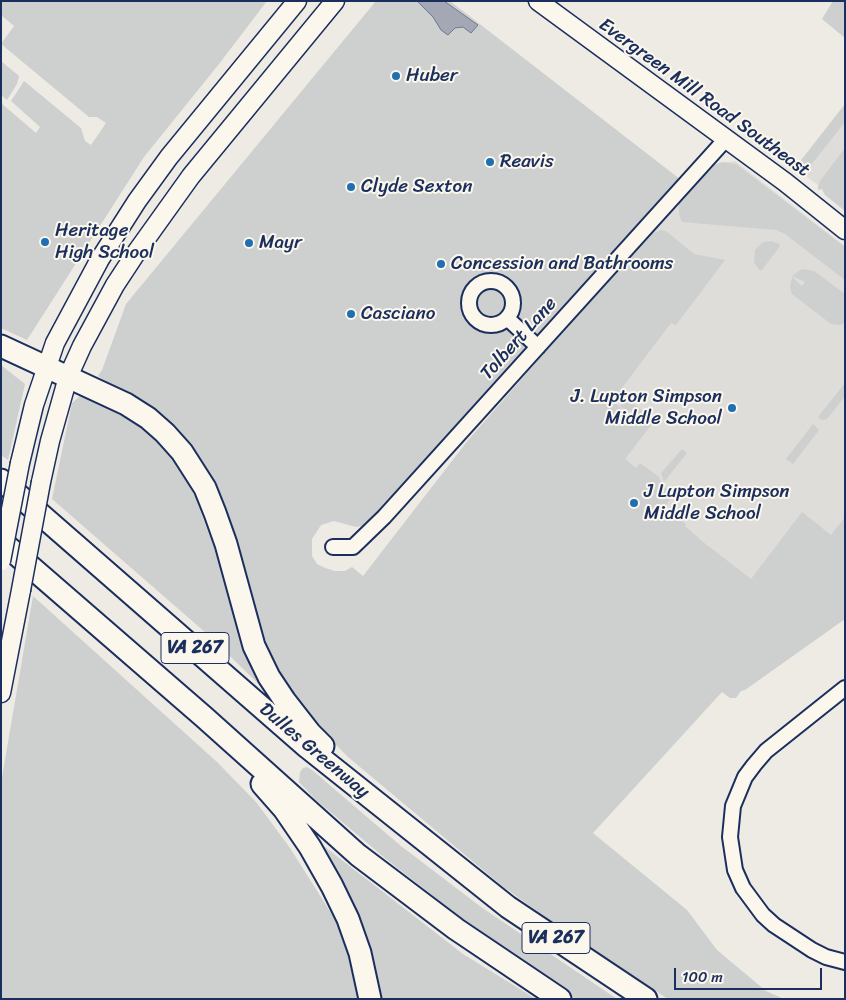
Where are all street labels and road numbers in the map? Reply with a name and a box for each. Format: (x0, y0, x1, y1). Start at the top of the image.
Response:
street label: Evergreen Mill Road Southeast (594, 14, 814, 182)
street label: Tolbert Lane (476, 293, 562, 385)
road number: VA 267 (161, 632, 229, 664)
street label: Dulles Greenway (254, 698, 374, 804)
road number: VA 267 (522, 922, 590, 954)

